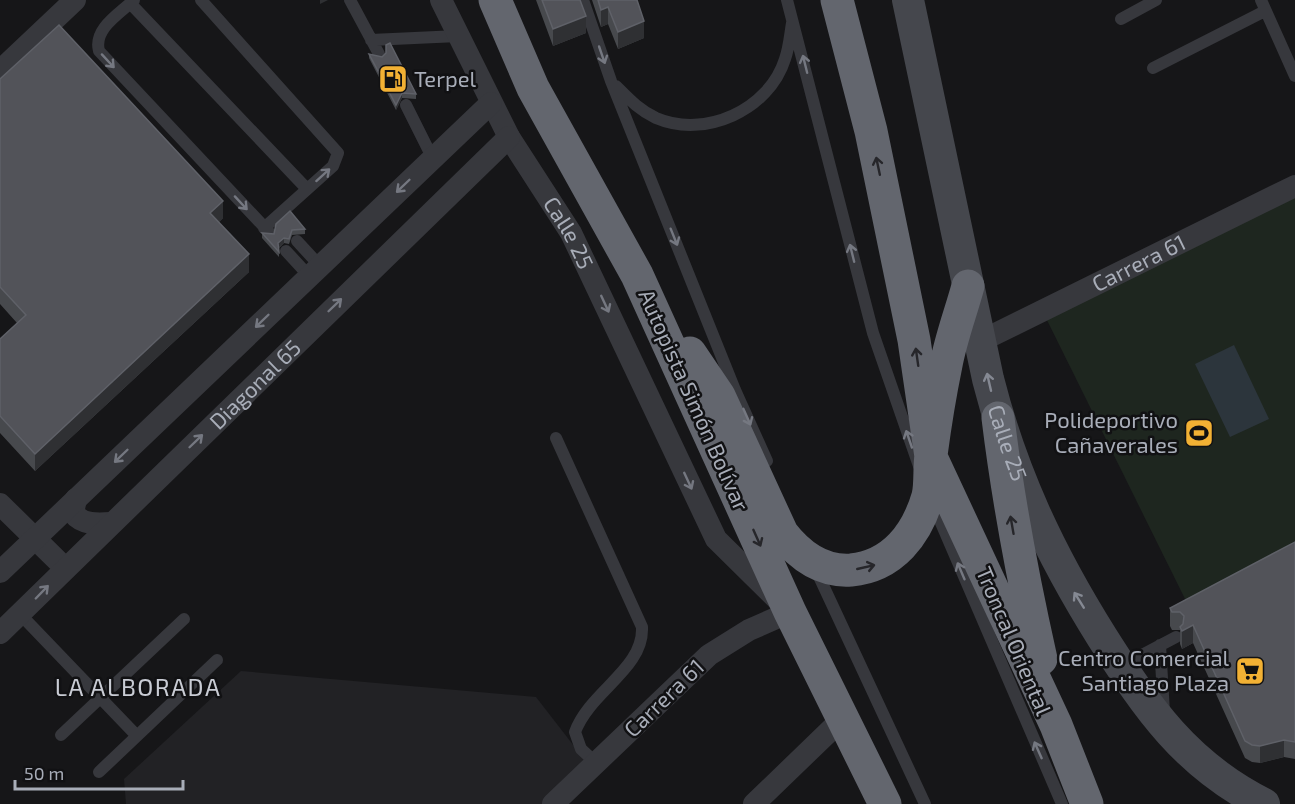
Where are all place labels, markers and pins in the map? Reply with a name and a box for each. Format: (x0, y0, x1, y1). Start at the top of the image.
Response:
fuel station icon: Terpel (377, 63, 409, 95)
place label: Terpel (414, 65, 477, 91)
place label: Polideportivo Cañaverales (1044, 406, 1178, 457)
sports icon: Polideportivo Cañaverales (1183, 417, 1215, 449)
place label: Centro Comercial Santiago Plaza (1058, 644, 1229, 695)
supermarket icon: Centro Comercial Santiago Plaza (1234, 655, 1266, 687)

